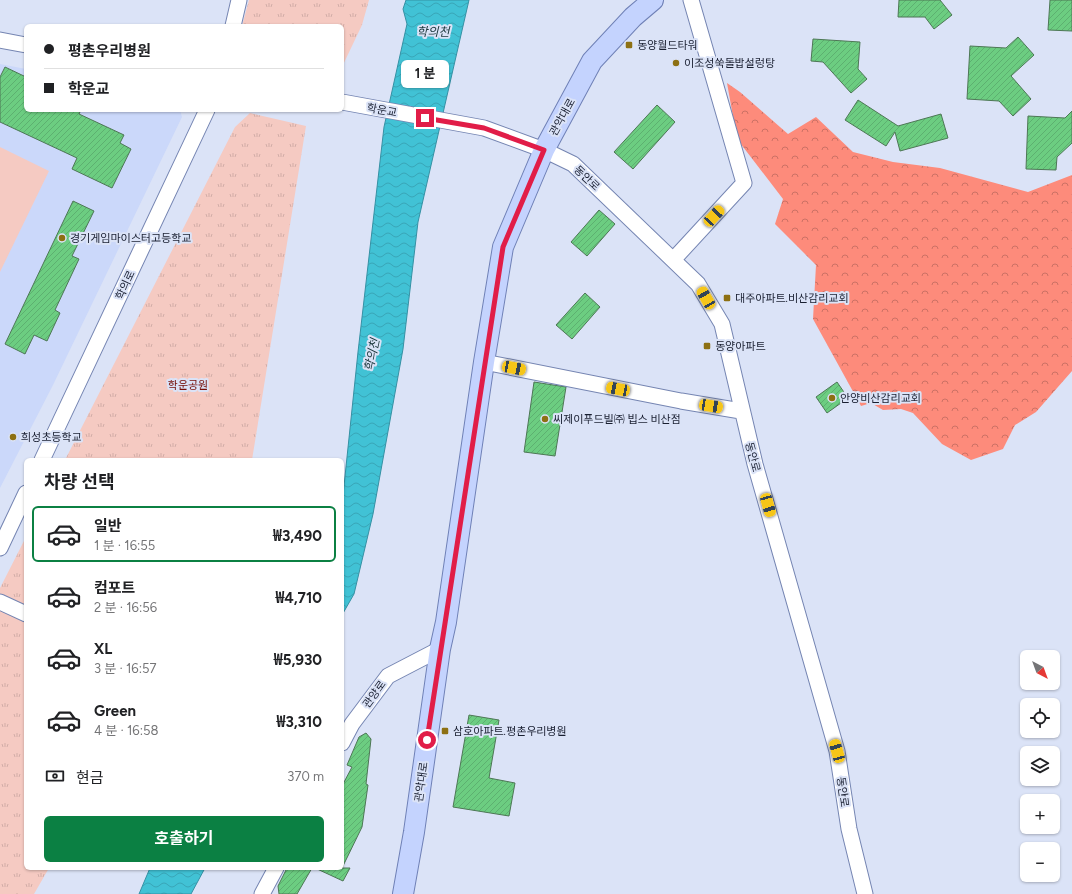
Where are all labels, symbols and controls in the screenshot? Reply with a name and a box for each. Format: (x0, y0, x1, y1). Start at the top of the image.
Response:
water label: 학의천 (416, 25, 452, 39)
place label: 동양월드타워 (637, 39, 698, 52)
marker: 동양월드타워 (624, 40, 634, 50)
text: 평촌우리병원 (68, 42, 151, 60)
place label: 이조성쑥돌밥설렁탕 (684, 57, 775, 70)
marker: 이조성쑥돌밥설렁탕 (671, 58, 681, 68)
callout: 1 분 (401, 60, 449, 88)
text: 1 분 (415, 66, 435, 81)
text: 학운교 (68, 80, 109, 98)
street label: 관악대로 (547, 96, 578, 138)
street label: 학운교 (366, 101, 398, 120)
route end (416, 109, 434, 127)
street label: 동안로 (571, 163, 602, 193)
car (701, 203, 727, 229)
place label: 경기게임마이스터고등학교 (70, 232, 191, 245)
marker: 경기게임마이스터고등학교 (57, 233, 67, 243)
street label: 학의로 (113, 269, 138, 302)
car (695, 285, 717, 311)
place label: 대주아파트.비산감리교회 (735, 292, 849, 305)
marker: 대주아파트.비산감리교회 (722, 293, 732, 303)
water label: 학의천 (362, 335, 383, 373)
place label: 동양아파트 (715, 340, 766, 353)
marker: 동양아파트 (702, 341, 712, 351)
car (501, 360, 527, 376)
park label: 학운공원 (168, 379, 208, 392)
car (605, 381, 631, 397)
place label: 안양비산감리교회 (840, 392, 921, 405)
marker: 안양비산감리교회 (827, 393, 837, 403)
car (698, 398, 724, 414)
place label: 씨제이푸드빌㈜ 빕스 비산점 (553, 413, 681, 426)
marker: 씨제이푸드빌㈜ 빕스 비산점 (540, 414, 550, 424)
place label: 희성초등학교 (21, 431, 82, 444)
marker: 희성초등학교 (8, 432, 18, 442)
street label: 동안로 (742, 441, 763, 473)
text: 차량 선택 (44, 471, 115, 493)
car (759, 492, 777, 518)
icon: car (46, 516, 82, 552)
text: 일반 (94, 517, 122, 535)
text: ₩3,490 (273, 527, 322, 545)
text: 1 분 · 16:55 (94, 538, 155, 553)
icon: car (46, 578, 82, 614)
text: 컴포트 (94, 579, 135, 597)
text: ₩4,710 (275, 589, 322, 607)
text: 2 분 · 16:56 (94, 600, 157, 615)
icon: car (46, 640, 82, 676)
text: XL (94, 640, 112, 658)
north arrow (1020, 650, 1060, 690)
map controls (1020, 650, 1060, 882)
text: ₩5,930 (274, 651, 322, 669)
text: 3 분 · 16:57 (94, 661, 156, 676)
street label: 관양로 (360, 678, 389, 710)
button: locate (1020, 698, 1060, 738)
icon: car (46, 702, 82, 738)
text: Green (94, 702, 136, 720)
text: ₩3,310 (277, 713, 322, 731)
text: 4 분 · 16:58 (94, 723, 158, 738)
place label: 삼호아파트.평촌우리병원 (453, 725, 567, 738)
marker: 삼호아파트.평촌우리병원 (440, 726, 450, 736)
route start (418, 731, 436, 749)
car (828, 738, 846, 764)
button: layers (1020, 746, 1060, 786)
street label: 관악대로 (412, 761, 431, 803)
icon: cash (44, 765, 66, 787)
text: 현금 (76, 769, 104, 787)
text: 370 m (287, 769, 324, 784)
street label: 동안로 (834, 776, 851, 808)
button: + (1020, 794, 1060, 834)
button: 호출하기 (44, 816, 324, 862)
button: − (1020, 842, 1060, 882)

